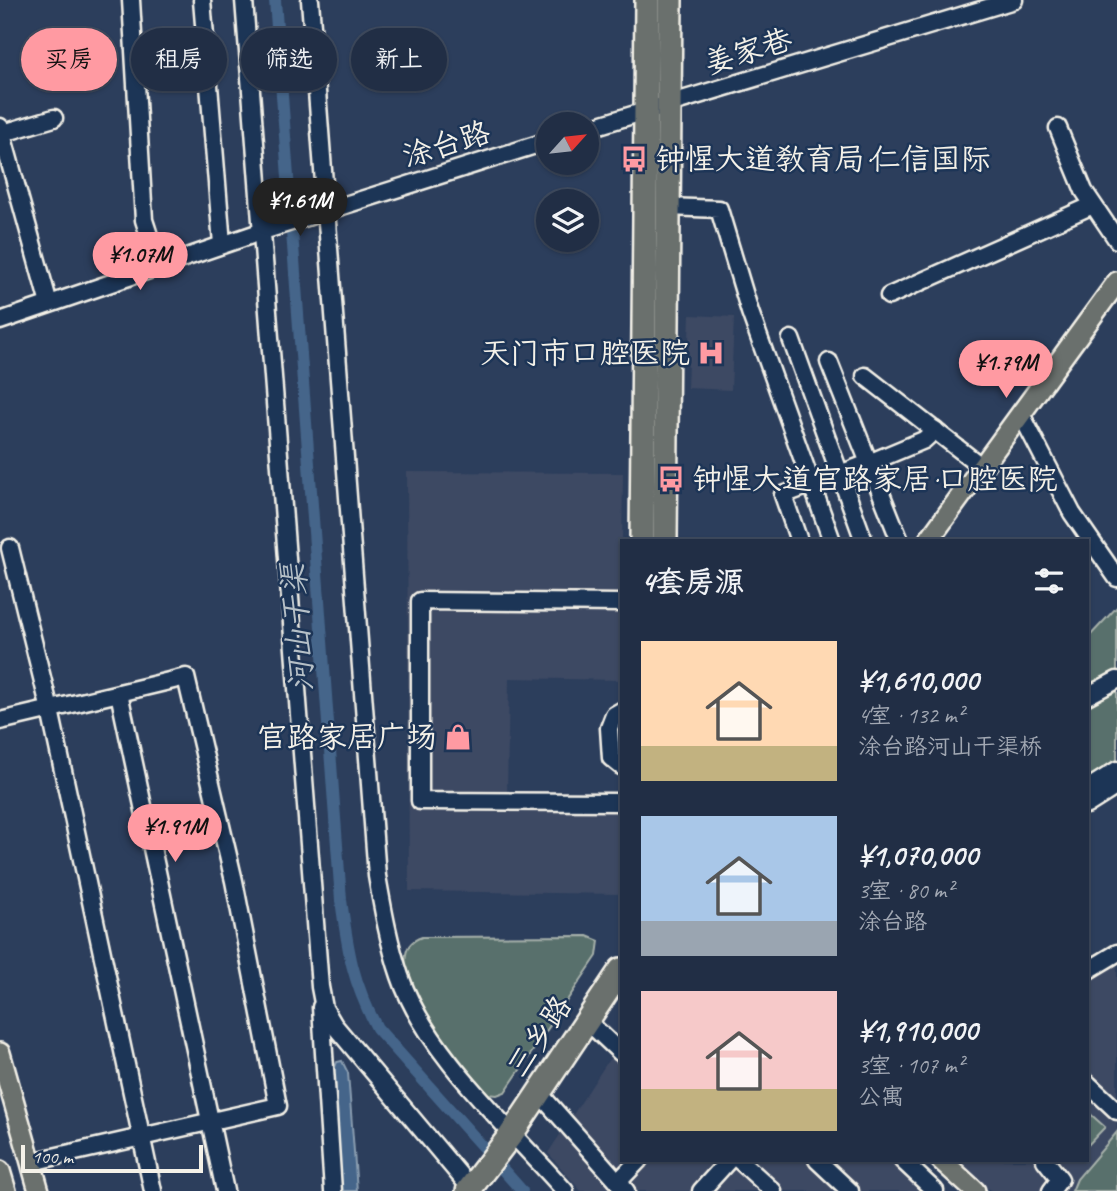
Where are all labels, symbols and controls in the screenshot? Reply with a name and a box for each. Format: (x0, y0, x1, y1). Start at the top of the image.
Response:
street label: 姜家巷 (699, 20, 797, 82)
chip: 买房 (21, 28, 117, 91)
chip: 租房 (131, 28, 227, 91)
chip: 筛选 (241, 28, 337, 91)
chip: 新上 (351, 28, 447, 91)
north arrow (536, 112, 598, 175)
map controls (536, 112, 599, 252)
street label: 涂台路 (397, 113, 495, 175)
place label: 钟惺大道教育局·仁信国际 (655, 140, 991, 178)
bus stop icon: 钟惺大道教育局·仁信国际 (619, 144, 649, 174)
pin: ¥1.61M (243, 178, 357, 238)
text: ¥1.61M (268, 186, 332, 215)
button: layers (536, 189, 599, 252)
pin: ¥1.07M (83, 232, 197, 292)
text: ¥1.07M (109, 240, 171, 269)
place label: 天门市口腔医院 (480, 334, 690, 372)
hospital icon: 天门市口腔医院 (696, 338, 726, 368)
pin: ¥1.79M (949, 340, 1063, 400)
text: ¥1.79M (975, 348, 1037, 377)
place label: 钟惺大道官路家居·口腔医院 (692, 460, 1058, 498)
bus stop icon: 钟惺大道官路家居·口腔医院 (656, 464, 686, 494)
water label: 河山干渠 (272, 560, 322, 693)
icon: filters (1030, 562, 1068, 600)
text: 4套房源 (641, 563, 745, 601)
text: ¥1,610,000 (858, 661, 979, 699)
icon: home (697, 669, 781, 753)
text: 4室 · 132 m² (858, 701, 964, 730)
place label: 官路家居广场 (257, 718, 437, 756)
shop icon: 官路家居广场 (443, 722, 473, 752)
text: 涂台路河山干渠桥 (858, 732, 1042, 761)
pin: ¥1.91M (118, 804, 232, 864)
text: ¥1.91M (144, 812, 206, 841)
text: ¥1,070,000 (858, 836, 978, 874)
icon: home (697, 844, 781, 928)
text: 3室 · 80 m² (858, 876, 953, 905)
text: 涂台路 (858, 907, 927, 936)
street label: 三乡路 (498, 988, 580, 1084)
text: ¥1,910,000 (858, 1011, 978, 1049)
icon: home (697, 1019, 781, 1103)
text: 3室 · 107 m² (858, 1051, 964, 1080)
text: 公寓 (858, 1082, 904, 1111)
scale bar (21, 1142, 203, 1174)
text: 100 m (32, 1145, 73, 1169)

